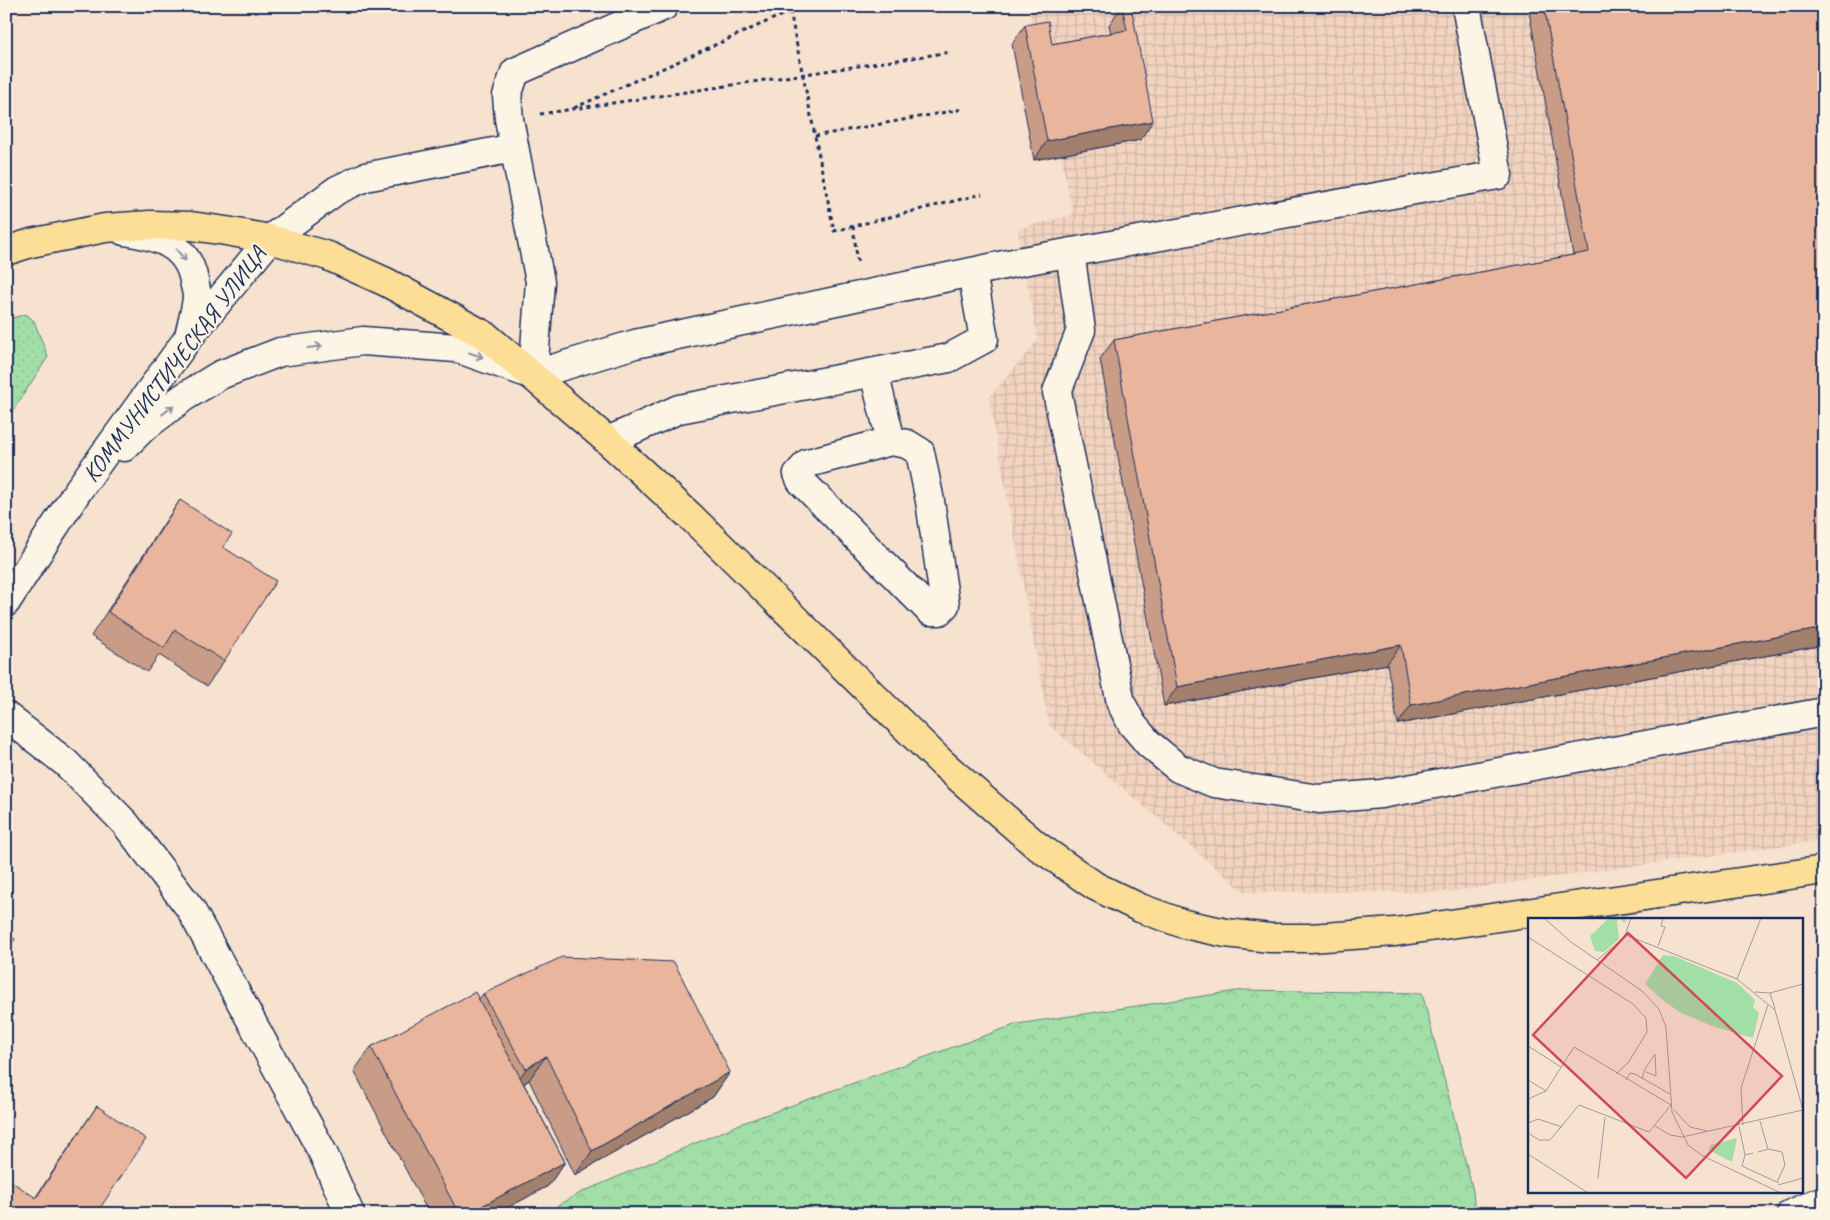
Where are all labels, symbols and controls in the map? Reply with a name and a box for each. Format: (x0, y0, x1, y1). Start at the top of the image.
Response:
street label: КОММУНИСТИЧЕСКАЯ УЛИЦА (76, 239, 273, 488)
one-way arrow (176, 249, 187, 262)
one-way arrow (307, 342, 323, 352)
one-way arrow (467, 351, 483, 360)
one-way arrow (161, 404, 174, 415)
inset map (1528, 918, 1802, 1192)

